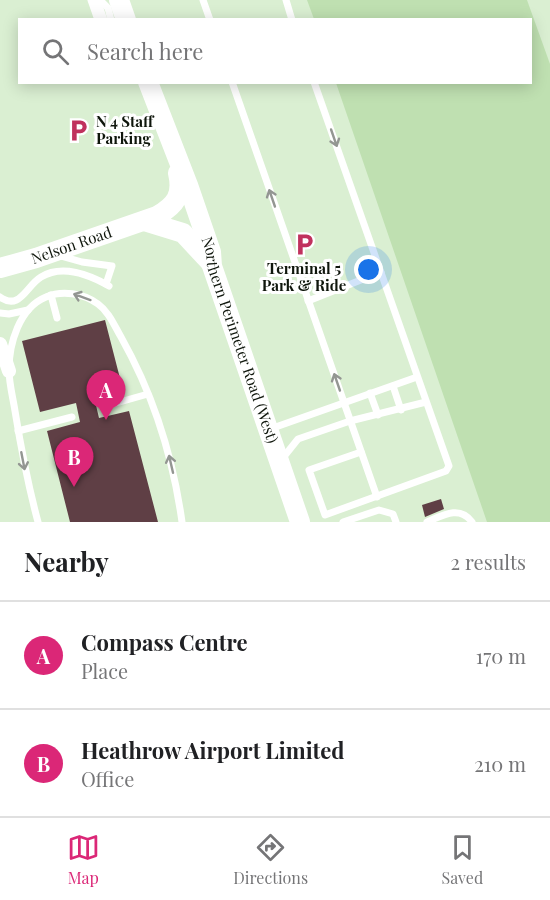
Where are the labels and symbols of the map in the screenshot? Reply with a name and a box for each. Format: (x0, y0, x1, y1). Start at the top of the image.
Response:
place label: N 4 Staff Parking (96, 111, 155, 148)
parking icon: N 4 Staff Parking (65, 118, 91, 144)
one-way arrow (329, 128, 340, 147)
one-way arrow (266, 189, 277, 208)
street label: Nelson Road (28, 221, 114, 268)
parking icon: Terminal 5 Park & Ride (291, 232, 317, 258)
street label: Northern Perimeter Road (West) (197, 234, 283, 446)
your location (354, 255, 383, 284)
place label: Terminal 5 Park & Ride (262, 258, 347, 295)
one-way arrow (74, 291, 92, 302)
pin: A (86, 370, 126, 420)
one-way arrow (330, 373, 341, 392)
pin: B (54, 438, 94, 487)
one-way arrow (18, 450, 29, 470)
one-way arrow (165, 455, 176, 475)

